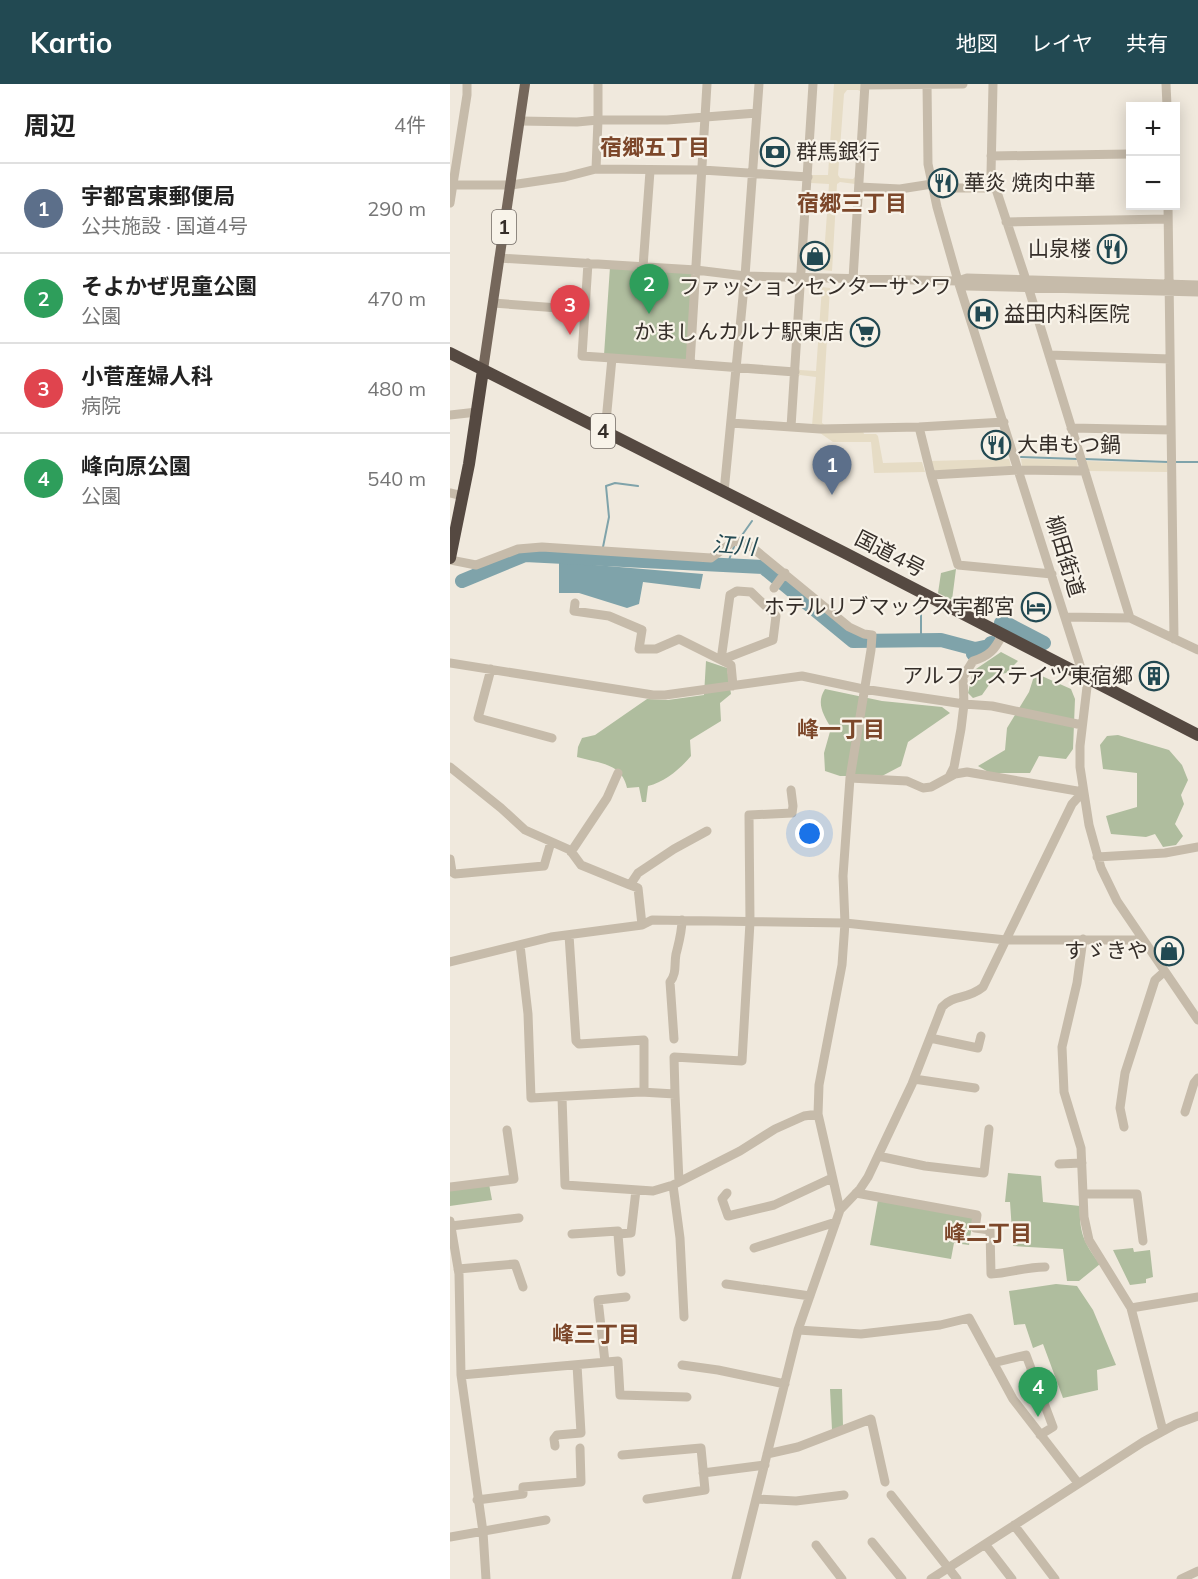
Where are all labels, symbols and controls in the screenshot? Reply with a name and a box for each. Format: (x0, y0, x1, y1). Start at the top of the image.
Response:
text: Kartio (30, 25, 112, 60)
text: 地図 (956, 30, 998, 56)
text: レイヤ (1031, 30, 1093, 56)
text: 共有 (1126, 30, 1168, 56)
map controls (1126, 102, 1180, 210)
button: + (1126, 102, 1180, 156)
text: 周辺 (24, 109, 76, 142)
text: 4件 (394, 112, 426, 137)
district label: 宿郷五丁目 (600, 133, 710, 161)
bank icon: 群馬銀行 (759, 136, 791, 168)
place label: 群馬銀行 (796, 138, 880, 164)
button: − (1126, 156, 1180, 210)
restaurant icon: 華炎 焼肉中華 (927, 167, 959, 199)
place label: 華炎 焼肉中華 (964, 169, 1095, 195)
text: 宇都宮東郵便局 (81, 182, 235, 210)
district label: 宿郷三丁目 (797, 189, 907, 217)
text: 1 (38, 196, 50, 221)
text: 290 m (367, 196, 426, 221)
road number: 1 (492, 210, 516, 244)
text: 公共施設 · 国道4号 (81, 213, 248, 238)
restaurant icon: 山泉楼 (1096, 233, 1128, 265)
place label: 山泉楼 (1028, 235, 1091, 261)
shop icon: ファッションセンターサンワ (799, 240, 831, 272)
pin: 2 (630, 264, 668, 314)
text: そよかぜ児童公園 (81, 272, 257, 300)
place label: ファッションセンターサンワ (679, 273, 951, 299)
text: 2 (38, 286, 50, 311)
text: 470 m (367, 286, 426, 311)
pin: 3 (550, 286, 590, 335)
hospital icon: 益田内科医院 (967, 298, 999, 330)
place label: 益田内科医院 (1004, 300, 1130, 326)
text: 公園 (81, 303, 121, 328)
supermarket icon: かましんカルナ駅東店 (849, 316, 881, 348)
place label: かましんカルナ駅東店 (634, 318, 844, 344)
text: 小菅産婦人科 (81, 362, 213, 390)
text: 3 (38, 376, 50, 401)
text: 480 m (367, 376, 426, 401)
text: 病院 (81, 393, 121, 418)
road number: 4 (591, 414, 615, 448)
restaurant icon: 大串もつ鍋 (980, 429, 1012, 461)
place label: 大串もつ鍋 (1017, 431, 1121, 457)
pin: 1 (812, 446, 851, 495)
text: 峰向原公園 (81, 452, 191, 480)
text: 4 (38, 466, 50, 491)
text: 540 m (367, 466, 426, 491)
text: 公園 (81, 483, 121, 508)
street label: 柳田街道 (1041, 512, 1091, 600)
street label: 国道4号 (851, 524, 930, 582)
water label: 江川 (711, 529, 759, 561)
hotel icon: ホテルリブマックス宇都宮 (1020, 591, 1052, 623)
place label: ホテルリブマックス宇都宮 (764, 593, 1015, 619)
building icon: アルファステイツ東宿郷 (1138, 660, 1170, 692)
place label: アルファステイツ東宿郷 (902, 662, 1133, 688)
district label: 峰一丁目 (797, 715, 885, 743)
your location (795, 819, 824, 848)
shop icon: すゞきや (1153, 935, 1185, 967)
place label: すゞきや (1064, 937, 1148, 963)
district label: 峰二丁目 (944, 1219, 1032, 1247)
district label: 峰三丁目 (552, 1320, 640, 1348)
pin: 4 (1018, 1368, 1058, 1417)

